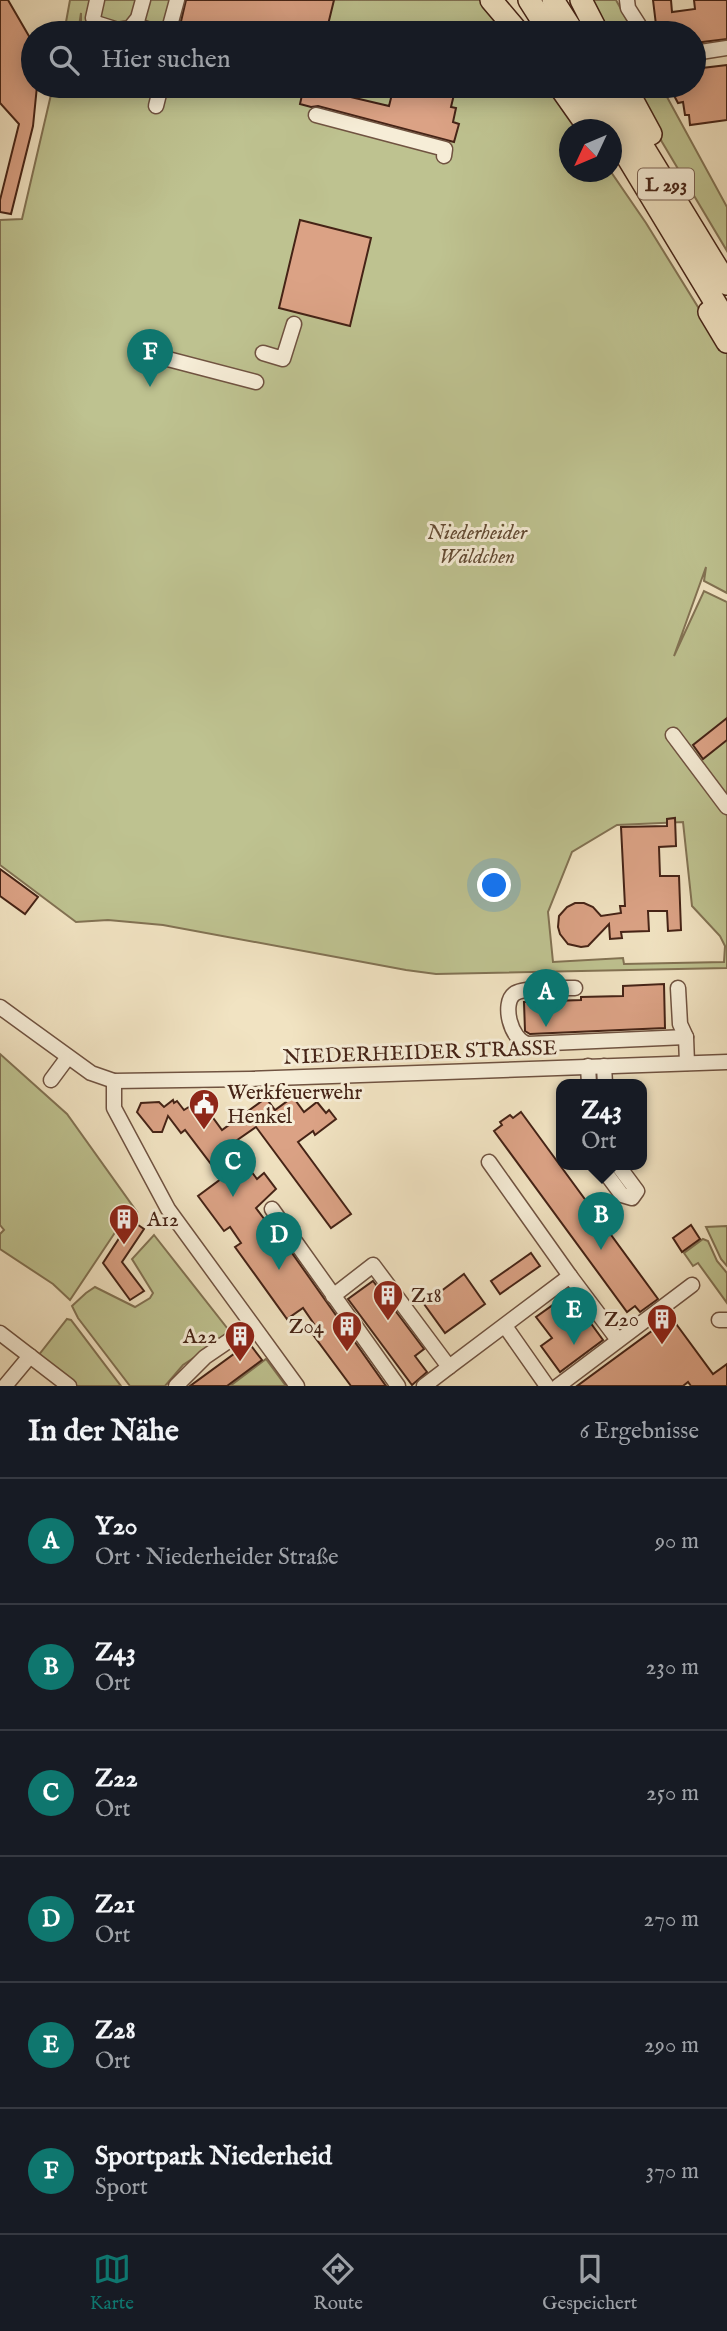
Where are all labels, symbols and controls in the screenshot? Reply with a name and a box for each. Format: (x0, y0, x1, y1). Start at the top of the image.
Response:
search box (21, 21, 706, 98)
icon: search (45, 41, 83, 79)
text: Hier suchen (101, 43, 231, 76)
north arrow (559, 119, 622, 182)
road number: L 293 (638, 168, 694, 200)
pin: F (127, 329, 173, 387)
park label: Niederheider Wäldchen (427, 520, 528, 571)
your location (477, 868, 511, 902)
pin: A (523, 969, 569, 1027)
street label: NIEDERHEIDER STRASSE (283, 1035, 558, 1072)
popup (556, 1079, 647, 1170)
place label: Werkfeuerwehr Henkel (227, 1080, 362, 1131)
public building icon: Werkfeuerwehr Henkel (187, 1087, 221, 1131)
text: Z43 (581, 1094, 622, 1127)
text: Ort (581, 1127, 617, 1156)
pin: C (210, 1139, 256, 1197)
pin: B (578, 1192, 624, 1250)
building icon: A12 (107, 1202, 141, 1246)
place label: A12 (146, 1207, 179, 1234)
pin: D (256, 1212, 302, 1270)
building icon: Z18 (371, 1278, 405, 1322)
place label: Z18 (411, 1283, 442, 1310)
pin: E (551, 1287, 597, 1345)
building icon: Z20 (645, 1302, 679, 1346)
place label: Z20 (604, 1307, 639, 1334)
building icon: Z04 (330, 1309, 364, 1353)
place label: Z04 (289, 1314, 325, 1341)
building icon: A22 (223, 1319, 257, 1363)
place label: A22 (182, 1324, 217, 1351)
text: In der Nähe (28, 1413, 179, 1451)
text: 6 Ergebnisse (580, 1417, 699, 1446)
text: Y20 (95, 1510, 138, 1543)
text: A (43, 1527, 59, 1556)
text: 90 m (655, 1527, 699, 1556)
text: Ort · Niederheider Straße (95, 1543, 339, 1572)
text: Z43 (95, 1636, 136, 1669)
text: B (43, 1653, 59, 1682)
text: 230 m (646, 1653, 699, 1682)
text: Ort (95, 1669, 130, 1698)
text: Z22 (95, 1762, 138, 1795)
text: C (43, 1779, 59, 1808)
text: 250 m (646, 1779, 699, 1808)
text: Ort (95, 1795, 130, 1824)
text: Z21 (95, 1888, 135, 1921)
text: D (42, 1905, 60, 1934)
text: 270 m (644, 1905, 699, 1934)
text: Ort (95, 1921, 130, 1950)
text: Z28 (95, 2014, 136, 2047)
text: E (43, 2031, 59, 2060)
text: 290 m (644, 2031, 699, 2060)
text: Ort (95, 2047, 130, 2076)
text: Sportpark Niederheid (95, 2140, 332, 2173)
text: F (44, 2157, 58, 2186)
text: 370 m (646, 2157, 699, 2186)
text: Sport (95, 2173, 148, 2202)
tab: Karte (90, 2250, 134, 2316)
tab: Route (313, 2250, 363, 2316)
tab: Gespeichert (542, 2250, 637, 2316)

